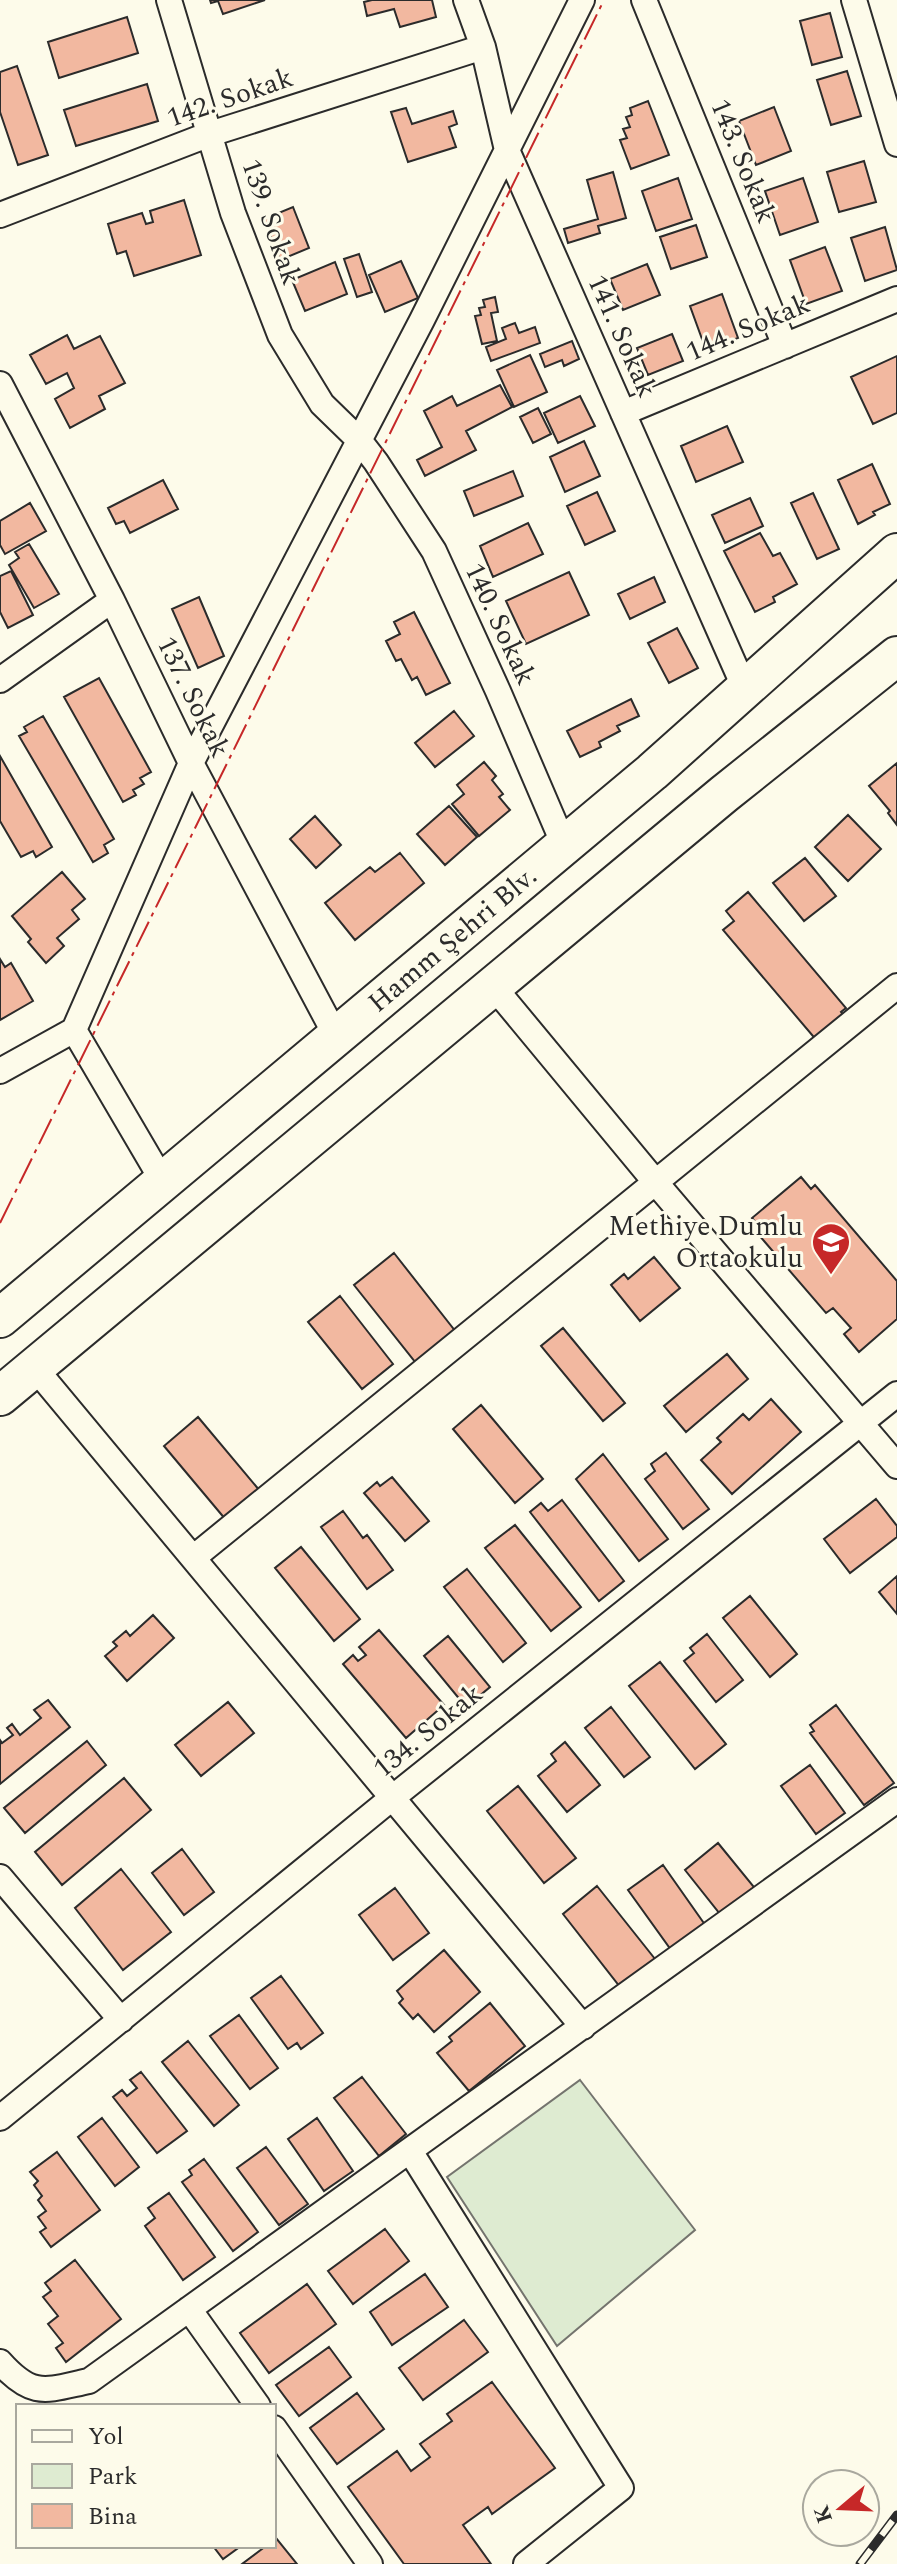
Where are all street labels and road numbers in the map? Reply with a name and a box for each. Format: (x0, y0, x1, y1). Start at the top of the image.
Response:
street label: 142. Sokak (161, 56, 299, 140)
street label: 143. Sokak (699, 92, 787, 230)
street label: 139. Sokak (229, 153, 313, 291)
street label: 141. Sokak (576, 267, 668, 405)
street label: 144. Sokak (679, 283, 817, 373)
street label: 140. Sokak (453, 556, 547, 692)
street label: 137. Sokak (145, 629, 241, 765)
street label: Hamm Şehri Blv. (358, 855, 547, 1023)
street label: 134. Sokak (364, 1673, 492, 1789)

